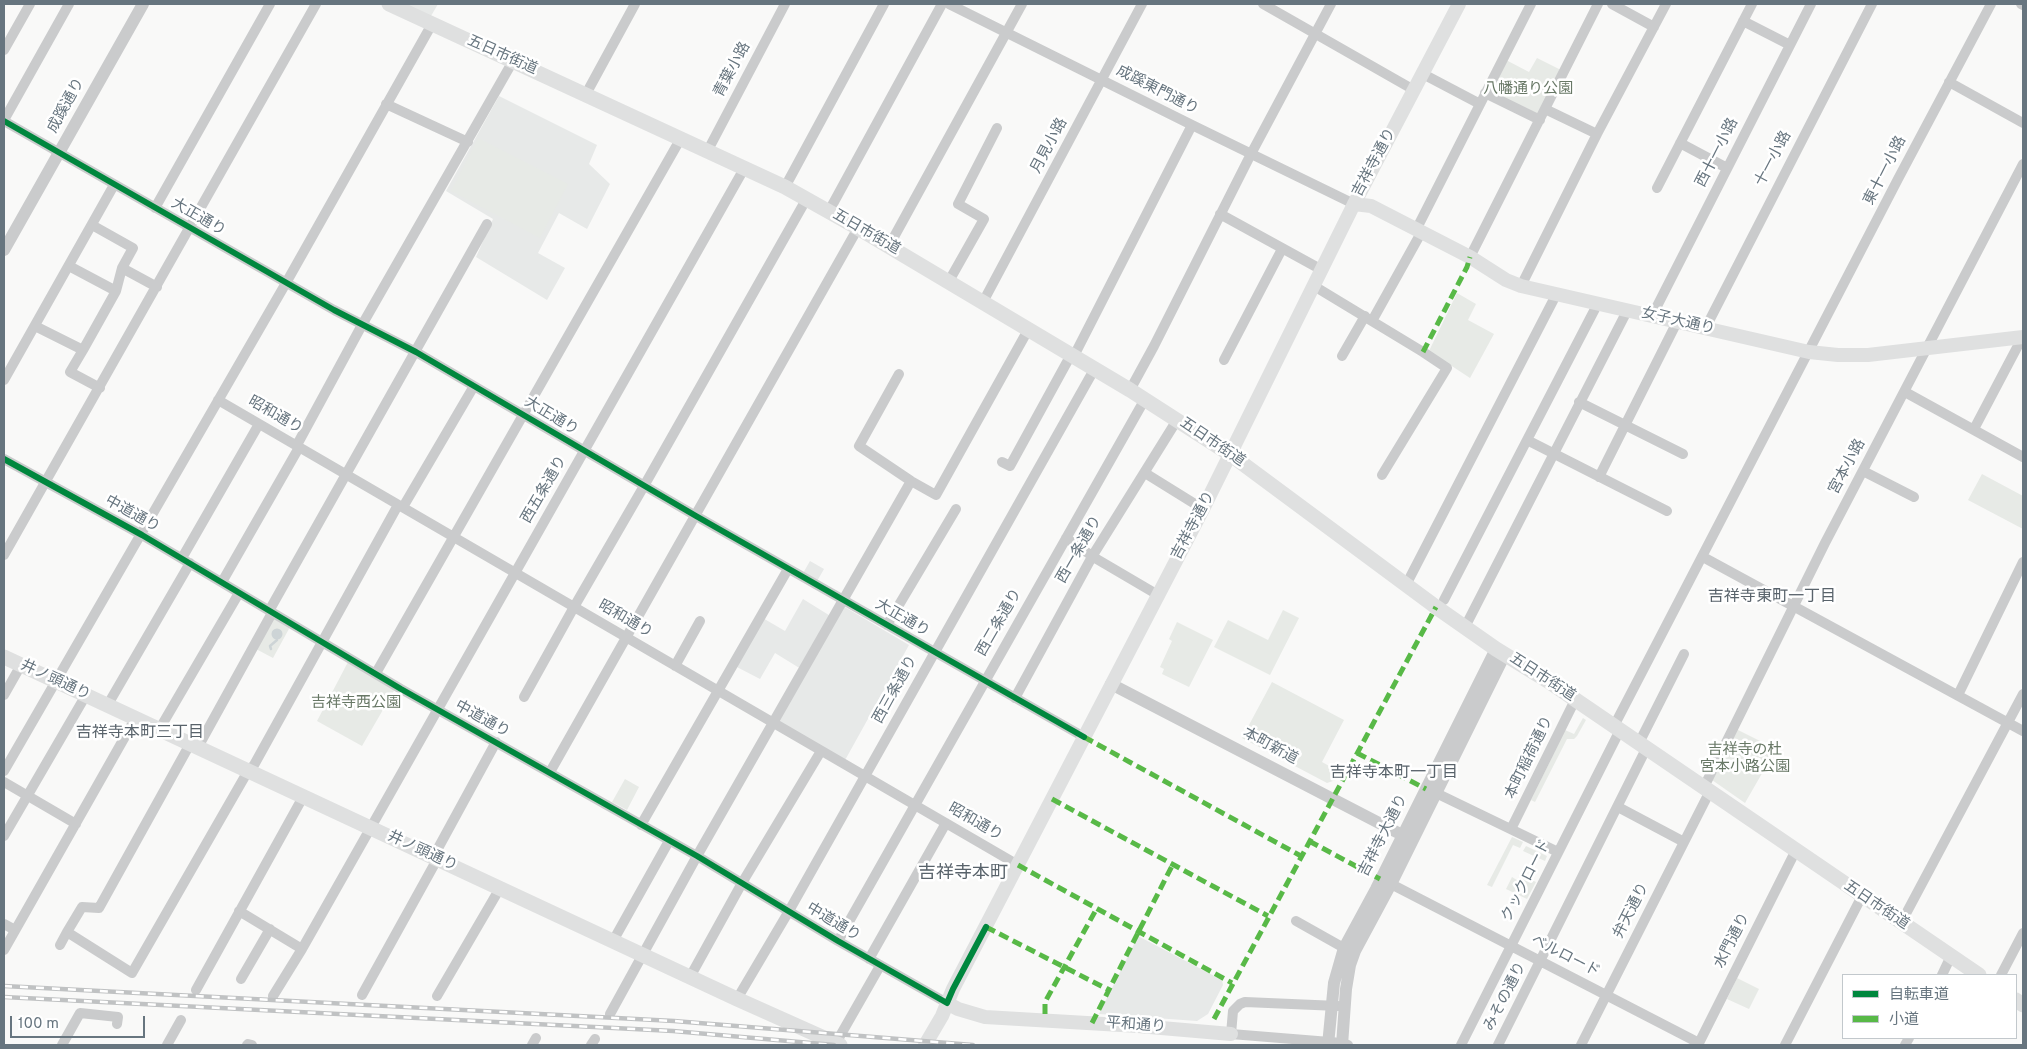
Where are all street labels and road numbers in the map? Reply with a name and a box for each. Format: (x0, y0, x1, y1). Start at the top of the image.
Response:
street label: 五日市街道 (464, 33, 540, 79)
street label: 青葉小路 (711, 39, 755, 101)
street label: 成蹊東門通り (1113, 63, 1201, 119)
street label: 成蹊通り (45, 75, 89, 137)
street label: 月見小路 (1028, 115, 1072, 177)
street label: 西十一小路 (1693, 116, 1743, 190)
street label: 吉祥寺通り (1349, 126, 1401, 200)
street label: 十一小路 (1752, 128, 1796, 190)
street label: 東十一小路 (1861, 134, 1911, 208)
street label: 大正通り (168, 195, 228, 241)
street label: 五日市街道 (829, 206, 903, 260)
street label: 女子大通り (1639, 305, 1717, 339)
street label: 昭和通り (245, 393, 305, 439)
street label: 大正通り (521, 394, 581, 440)
street label: 五日市街道 (1176, 415, 1248, 471)
street label: 宮本小路 (1826, 436, 1870, 498)
street label: 西五条通り (518, 453, 572, 527)
street label: 吉祥寺通り (1168, 489, 1220, 563)
street label: 中道通り (101, 493, 163, 537)
street label: 西一条通り (1053, 513, 1107, 587)
street label: 西二条通り (973, 586, 1027, 660)
street label: 大正通り (872, 596, 932, 642)
street label: 昭和通り (595, 597, 655, 643)
street label: 五日市街道 (1506, 650, 1578, 706)
street label: 西三条通り (870, 653, 922, 727)
street label: 井ノ頭通り (17, 657, 93, 705)
street label: 中道通り (451, 698, 513, 742)
street label: 本町稲荷通り (1502, 714, 1558, 802)
street label: 本町新道 (1239, 725, 1301, 769)
street label: 吉祥寺大通り (1356, 792, 1412, 880)
street label: 昭和通り (945, 800, 1005, 846)
street label: 井ノ頭通り (384, 828, 460, 876)
street label: クックロード (1499, 837, 1555, 925)
street label: 五日市街道 (1840, 878, 1912, 934)
street label: 弁天通り (1610, 880, 1654, 942)
street label: 中道通り (803, 900, 863, 946)
street label: 水門通り (1711, 910, 1755, 972)
street label: ベルロード (1528, 932, 1602, 982)
street label: みその通り (1481, 960, 1531, 1034)
street label: 平和通り (1105, 1015, 1167, 1037)

